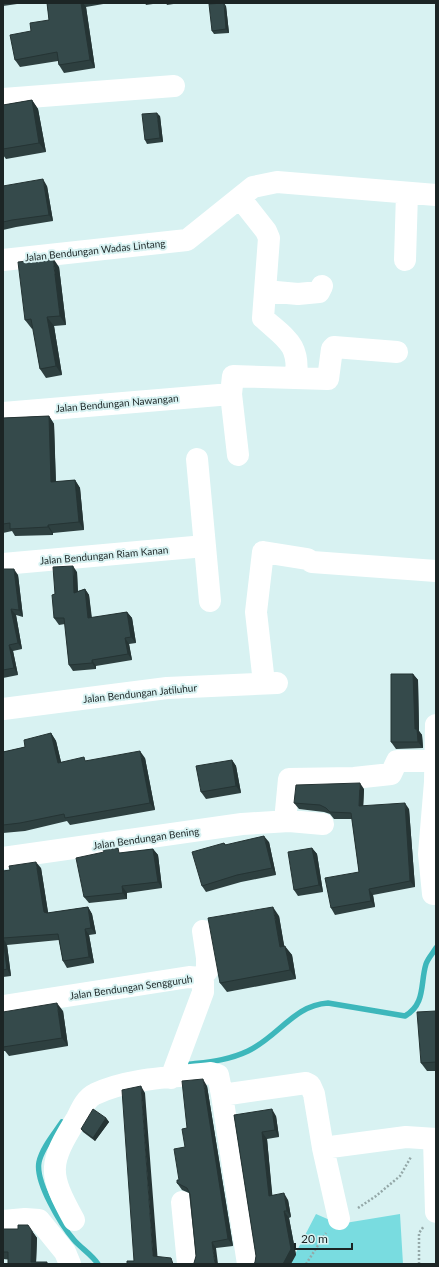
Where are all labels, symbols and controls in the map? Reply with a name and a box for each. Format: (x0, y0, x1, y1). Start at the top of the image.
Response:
street label: Jalan Bendungan Wadas Lintang (24, 237, 166, 263)
street label: Jalan Bendungan Nawangan (55, 392, 179, 414)
street label: Jalan Bendungan Riam Kanan (39, 543, 169, 567)
street label: Jalan Bendungan Jatiluhur (83, 681, 198, 705)
street label: Jalan Bendungan Bening (92, 825, 200, 851)
street label: Jalan Bendungan Sengguruh (69, 972, 193, 1002)
scale bar (295, 1225, 352, 1251)
text: 20 m (301, 1231, 328, 1246)

